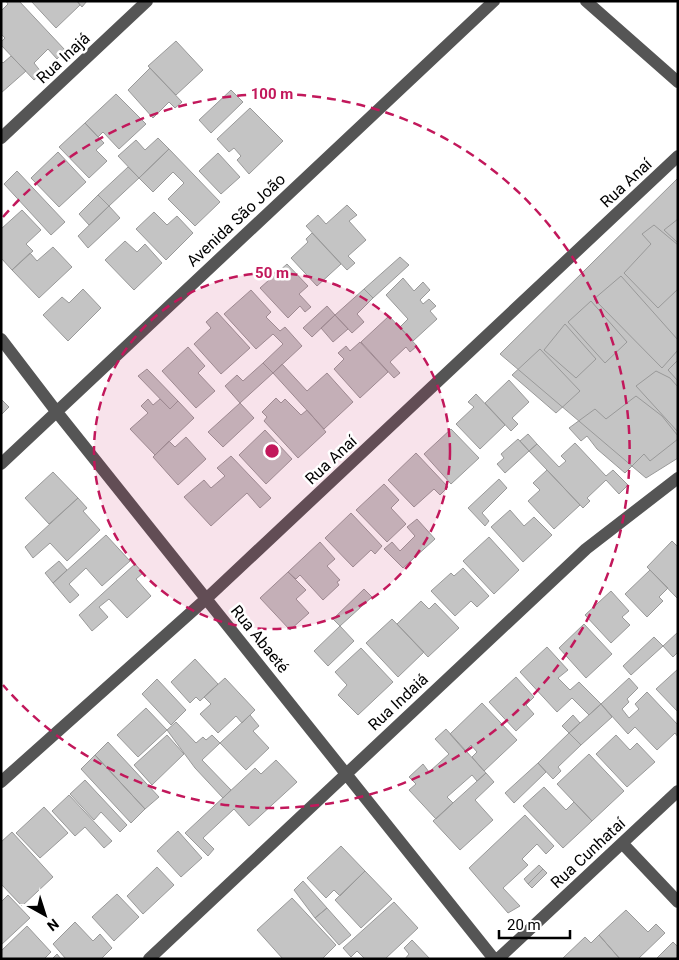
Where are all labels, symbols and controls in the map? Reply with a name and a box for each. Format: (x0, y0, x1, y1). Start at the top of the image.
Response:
street label: Rua Inajá (32, 29, 94, 87)
text: 100 m (251, 85, 293, 103)
street label: Rua Anaí (596, 154, 656, 212)
street label: Avenida São João (183, 170, 289, 270)
text: 50 m (255, 264, 289, 282)
street label: Rua Anaí (301, 431, 361, 489)
centre of rings (263, 442, 281, 460)
street label: Rua Abaeté (227, 601, 293, 677)
street label: Rua Indaiá (364, 670, 432, 734)
street label: Rua Cunhataí (547, 813, 630, 892)
north arrow (20, 890, 70, 940)
scale bar (499, 908, 570, 940)
text: N (44, 916, 62, 934)
text: 20 m (507, 916, 541, 934)

